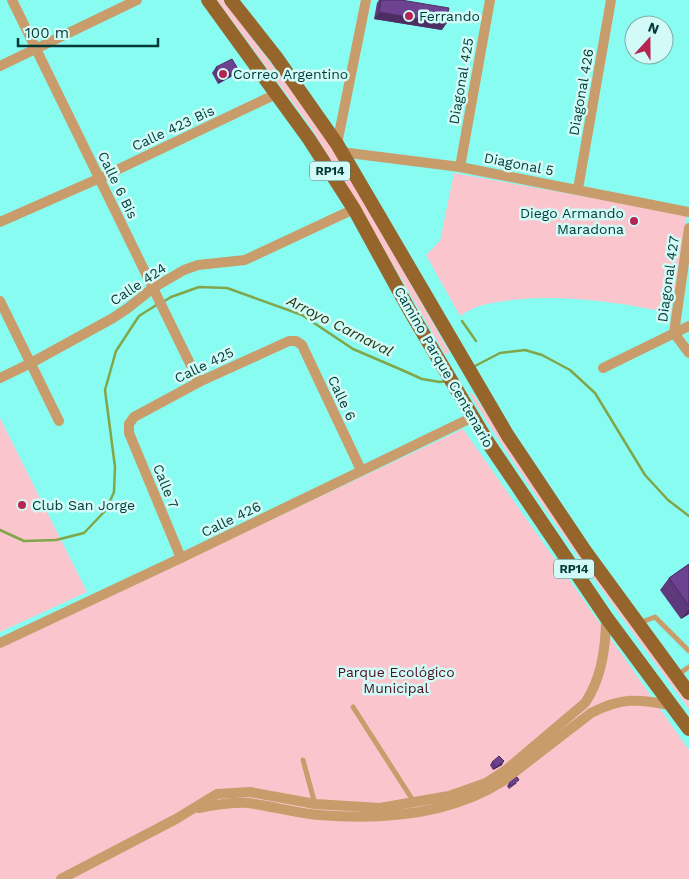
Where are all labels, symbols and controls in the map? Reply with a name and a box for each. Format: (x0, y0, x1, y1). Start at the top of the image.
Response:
place label: Ferrando (419, 8, 480, 24)
marker: Ferrando (403, 10, 415, 22)
scale bar (18, 15, 158, 47)
north arrow (624, 15, 674, 65)
text: N (646, 19, 661, 37)
text: 100 m (25, 24, 69, 42)
street label: Diagonal 425 (446, 37, 476, 125)
street label: Diagonal 426 (565, 47, 597, 137)
place label: Correo Argentino (233, 66, 348, 82)
marker: Correo Argentino (217, 68, 229, 80)
street label: Calle 423 Bis (129, 102, 217, 154)
street label: Calle 6 Bis (95, 149, 141, 221)
street label: Diagonal 5 (483, 149, 555, 179)
road number: RP14 (310, 162, 350, 180)
place label: Diego Armando Maradona (520, 205, 624, 237)
marker: Diego Armando Maradona (628, 215, 640, 227)
street label: Diagonal 427 (654, 235, 682, 323)
street label: Calle 424 (107, 260, 169, 308)
street label: Camino Parque Centenario (391, 284, 497, 450)
water label: Arroyo Carnaval (283, 291, 396, 361)
street label: Calle 425 (172, 344, 236, 386)
street label: Calle 6 (325, 373, 359, 423)
street label: Calle 7 (150, 462, 182, 511)
place label: Club San Jorge (32, 497, 135, 513)
street label: Calle 426 (199, 498, 263, 540)
marker: Club San Jorge (16, 499, 28, 511)
road number: RP14 (554, 560, 594, 578)
park label: Parque Ecológico Municipal (337, 664, 455, 696)

